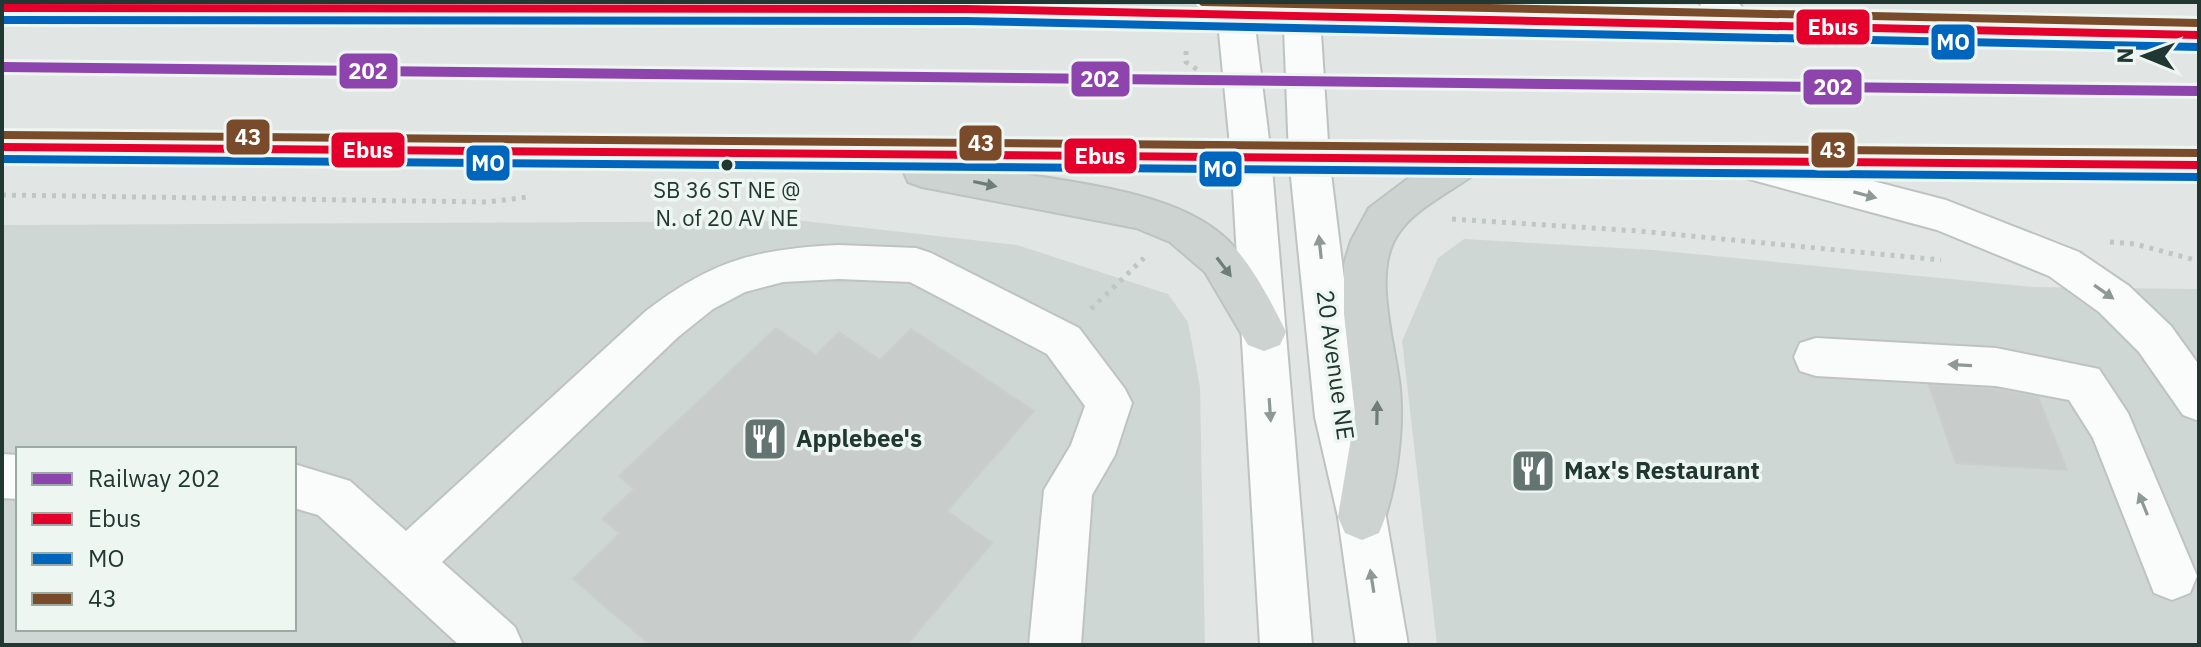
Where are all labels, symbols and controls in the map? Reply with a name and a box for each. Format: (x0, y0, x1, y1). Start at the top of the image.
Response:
line badge: Ebus (1795, 8, 1871, 46)
text: Ebus (1808, 12, 1858, 41)
north arrow (2105, 16, 2185, 96)
line badge: MO (1930, 23, 1976, 61)
text: MO (1936, 27, 1970, 56)
text: N (2110, 47, 2139, 64)
line badge: 202 (338, 52, 399, 90)
text: 202 (348, 56, 388, 85)
line badge: 202 (1070, 60, 1131, 98)
text: 202 (1080, 64, 1120, 93)
line badge: 202 (1802, 68, 1863, 106)
text: 202 (1813, 72, 1853, 101)
line badge: 43 (225, 118, 271, 156)
text: 43 (235, 122, 261, 151)
line badge: 43 (958, 124, 1003, 162)
text: 43 (968, 128, 994, 157)
line badge: Ebus (330, 131, 406, 169)
line badge: 43 (1810, 131, 1856, 169)
text: Ebus (343, 135, 393, 164)
text: 43 (1820, 135, 1846, 164)
line badge: Ebus (1063, 137, 1138, 175)
text: Ebus (1075, 141, 1125, 170)
line badge: MO (465, 144, 511, 182)
text: MO (471, 148, 505, 177)
line badge: MO (1198, 150, 1243, 188)
text: MO (1203, 154, 1237, 183)
marker: SB 36 ST NE @ N. of 20 AV NE (719, 157, 735, 173)
place label: SB 36 ST NE @ N. of 20 AV NE (653, 175, 801, 232)
one-way arrow (972, 179, 997, 191)
one-way arrow (1852, 189, 1877, 201)
one-way arrow (1313, 234, 1326, 259)
one-way arrow (1215, 257, 1231, 277)
one-way arrow (2093, 284, 2114, 299)
street label: 20 Avenue NE (1310, 288, 1362, 442)
one-way arrow (1947, 358, 1972, 371)
one-way arrow (1264, 398, 1277, 423)
one-way arrow (1370, 399, 1383, 425)
restaurant icon: Applebee's (741, 415, 789, 463)
place label: Applebee's (796, 422, 922, 454)
legend (16, 447, 296, 631)
restaurant icon: Max's Restaurant (1509, 447, 1557, 495)
place label: Max's Restaurant (1564, 454, 1760, 486)
text: Railway 202 (88, 462, 220, 494)
one-way arrow (2136, 492, 2149, 516)
text: Ebus (88, 502, 141, 534)
text: MO (88, 542, 124, 574)
one-way arrow (1365, 568, 1378, 593)
text: 43 (88, 582, 117, 614)

